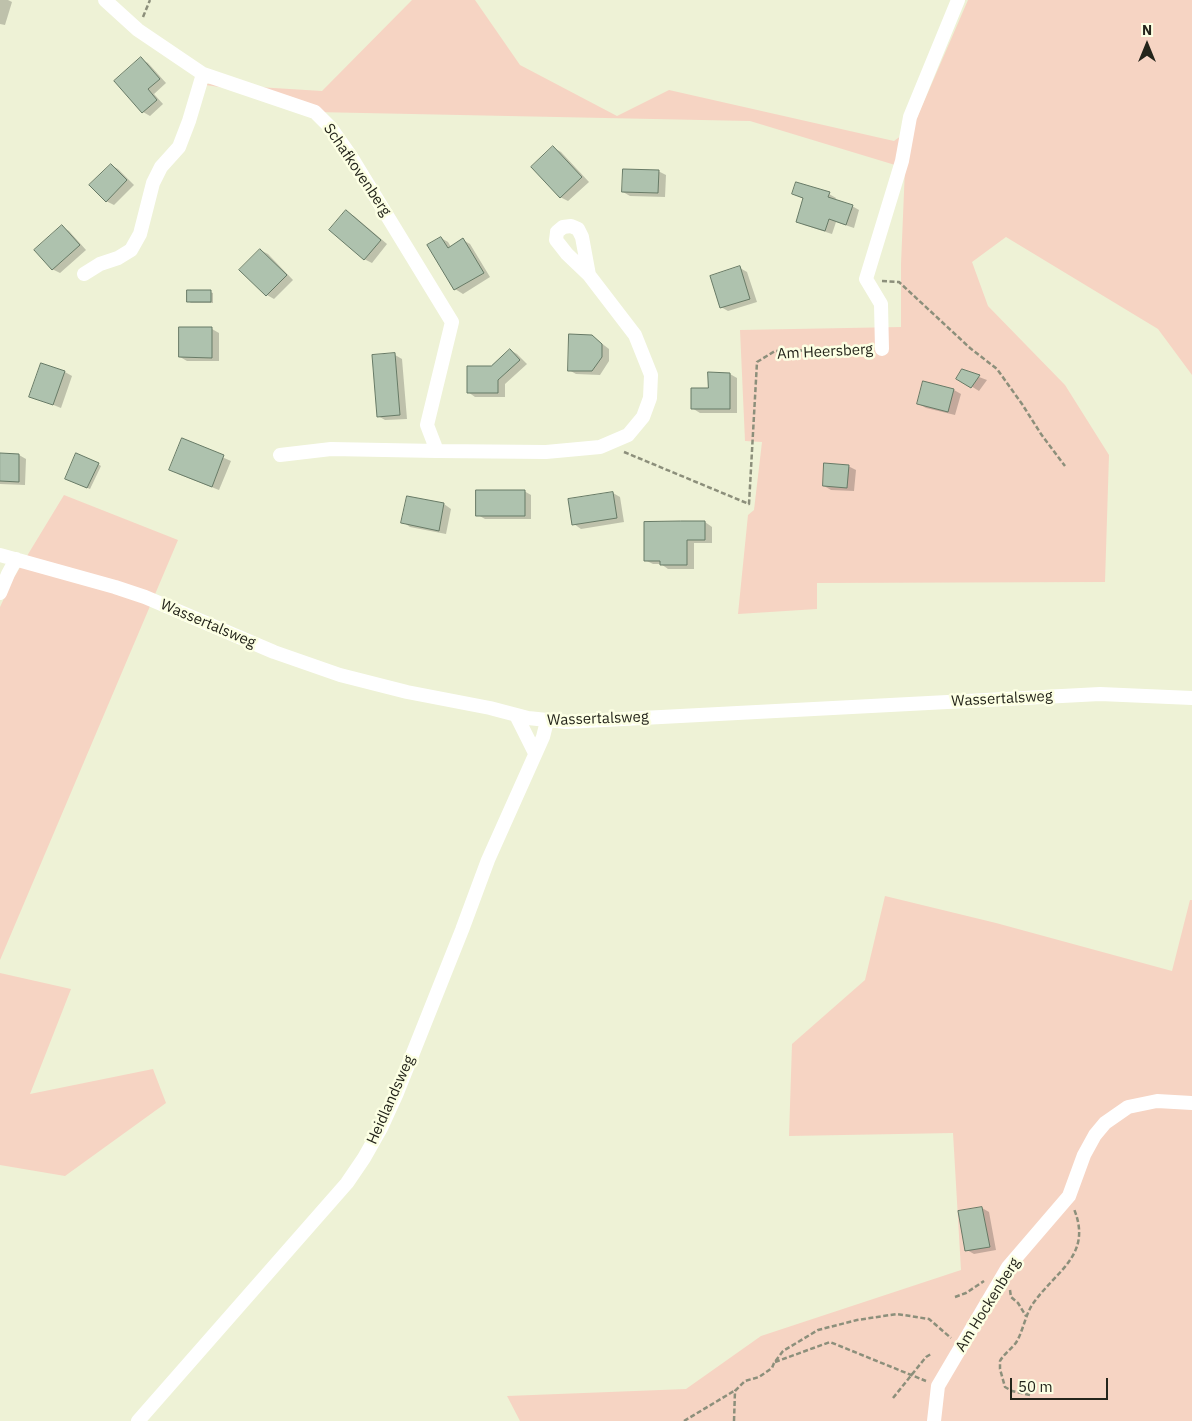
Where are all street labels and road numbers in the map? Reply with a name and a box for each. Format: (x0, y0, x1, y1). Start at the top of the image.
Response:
street label: Schafkovenberg (319, 120, 395, 220)
street label: Am Heersberg (777, 340, 873, 364)
street label: Wassertalsweg (158, 596, 258, 652)
street label: Wassertalsweg (951, 687, 1053, 711)
street label: Wassertalsweg (547, 708, 649, 730)
street label: Heidlandsweg (363, 1053, 419, 1147)
street label: Am Hockenberg (952, 1255, 1024, 1355)

